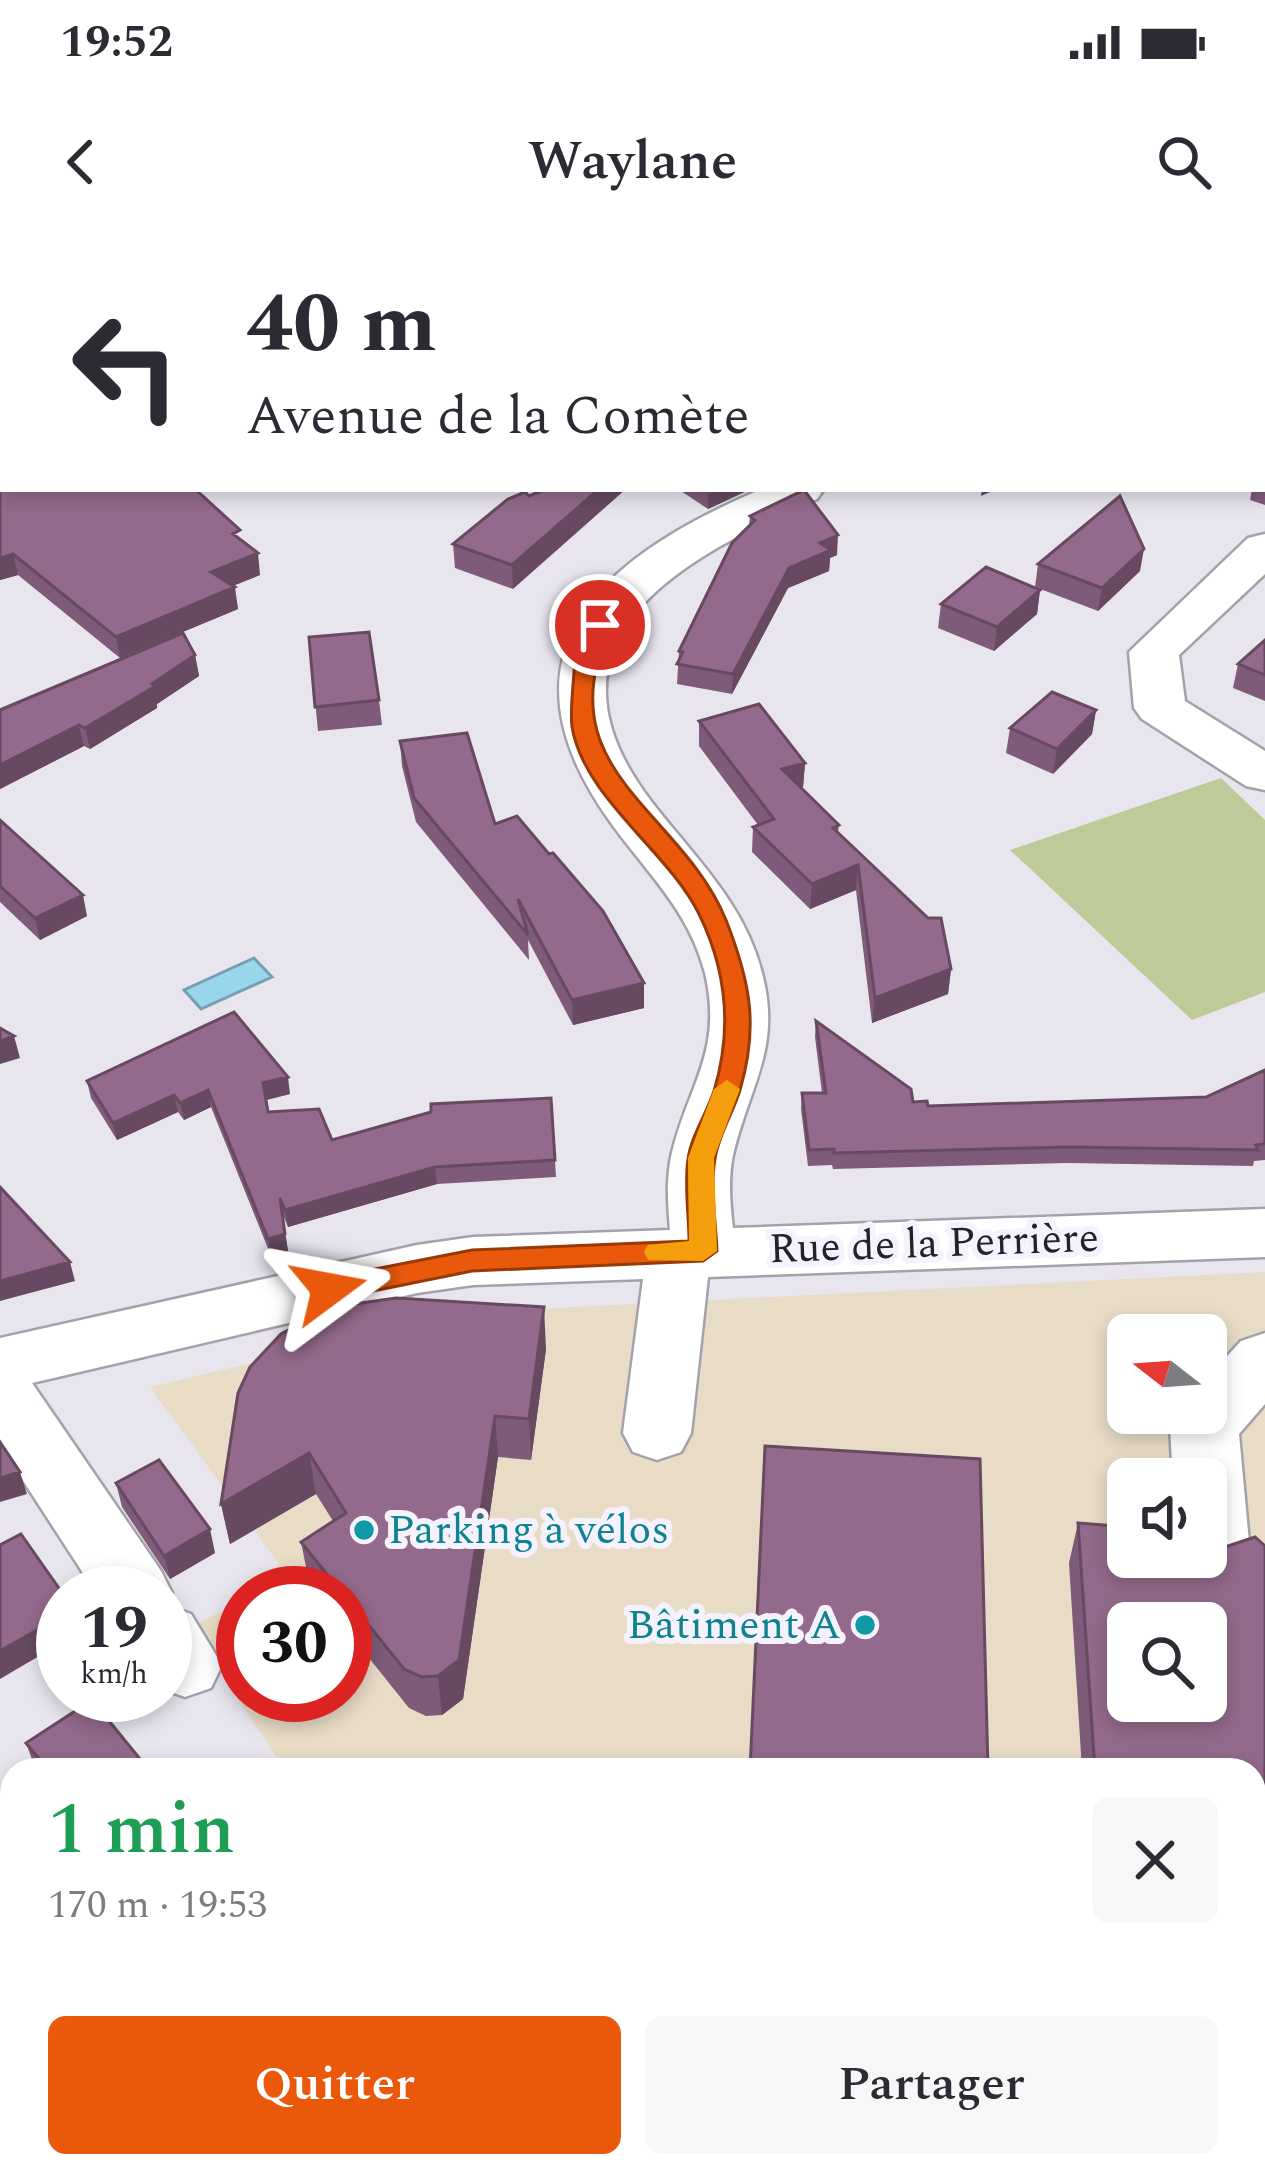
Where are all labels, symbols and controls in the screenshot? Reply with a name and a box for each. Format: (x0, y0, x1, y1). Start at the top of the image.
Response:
text: 19:52 (60, 8, 173, 77)
text: Waylane (528, 121, 737, 203)
icon: back (48, 129, 114, 195)
icon: search (1151, 129, 1217, 195)
text: 40 m (246, 261, 437, 389)
icon: left (48, 288, 204, 444)
text: Avenue de la Comète (246, 376, 750, 458)
pin (549, 574, 651, 676)
icon: arrive (567, 592, 633, 658)
street label: Rue de la Perrière (768, 1207, 1100, 1281)
position arrow (266, 1226, 392, 1352)
north arrow (1107, 1314, 1227, 1434)
map controls (1107, 1314, 1227, 1722)
button: sound (1107, 1458, 1227, 1578)
place label: Parking à vélos (388, 1499, 669, 1562)
marker: Parking à vélos (351, 1517, 377, 1543)
speed limit sign: 30 (216, 1566, 372, 1722)
text: 19 (80, 1583, 148, 1675)
place label: Bâtiment A (627, 1594, 841, 1657)
button: search (1107, 1602, 1227, 1722)
marker: Bâtiment A (852, 1612, 878, 1638)
text: km/h (80, 1651, 148, 1697)
text: 1 min (48, 1776, 235, 1885)
button: close (1092, 1797, 1218, 1923)
text: 170 m · 19:53 (48, 1876, 267, 1935)
button: Quitter (48, 2016, 621, 2154)
button: Partager (645, 2016, 1218, 2154)

